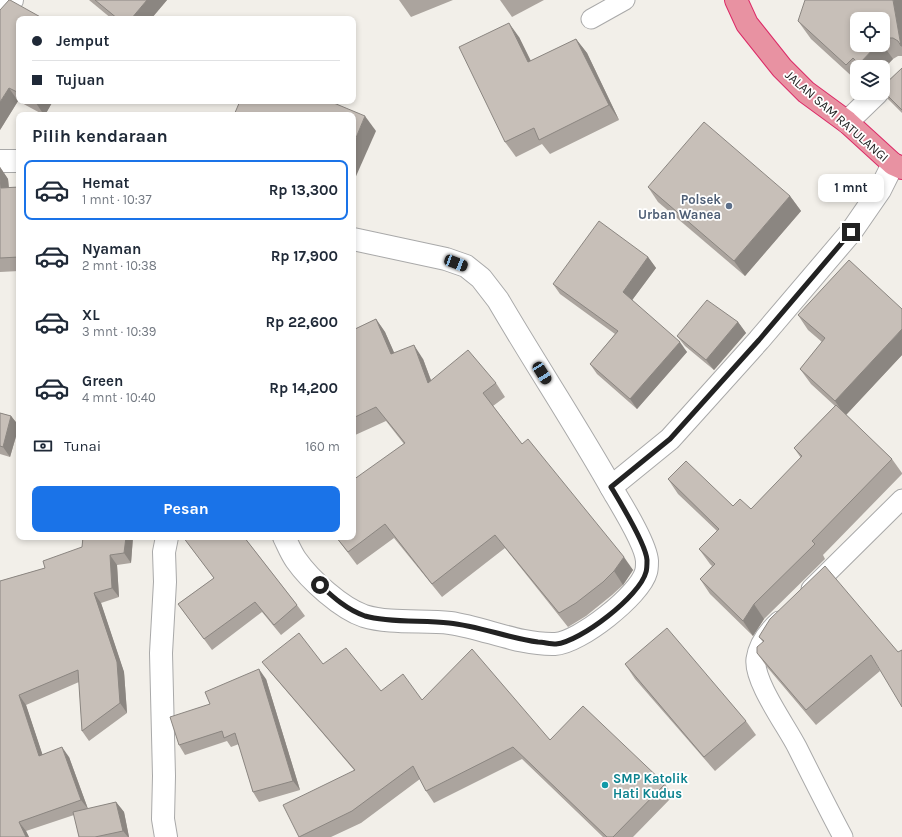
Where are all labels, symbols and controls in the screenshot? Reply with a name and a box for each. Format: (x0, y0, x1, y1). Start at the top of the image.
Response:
map controls (850, 12, 890, 100)
button: locate (850, 12, 890, 52)
text: Jemput (56, 32, 109, 50)
button: layers (850, 60, 890, 100)
street label: JALAN SAM RATULANGI (782, 67, 892, 165)
text: Tujuan (56, 71, 105, 89)
text: Pilih kendaraan (32, 125, 168, 147)
icon: car (34, 172, 70, 208)
text: Hemat (82, 174, 129, 192)
callout: 1 mnt (818, 174, 884, 202)
text: 1 mnt (834, 180, 868, 195)
text: Rp 13,300 (269, 181, 338, 199)
text: 1 mnt · 10:37 (82, 192, 152, 207)
place label: Polsek Urban Wanea (638, 192, 721, 222)
marker: Polsek Urban Wanea (724, 201, 734, 211)
route end (842, 223, 860, 241)
icon: car (34, 238, 70, 274)
text: Nyaman (82, 240, 141, 258)
text: Rp 17,900 (271, 247, 338, 265)
car (443, 253, 469, 273)
text: 2 mnt · 10:38 (82, 258, 157, 273)
icon: car (34, 304, 70, 340)
text: XL (82, 306, 100, 324)
text: Rp 22,600 (265, 313, 338, 331)
text: 3 mnt · 10:39 (82, 324, 156, 339)
car (531, 360, 553, 386)
icon: car (34, 370, 70, 406)
text: Green (82, 372, 123, 390)
text: Rp 14,200 (269, 379, 338, 397)
text: 4 mnt · 10:40 (82, 390, 156, 405)
icon: cash (32, 435, 54, 457)
text: Tunai (64, 437, 101, 455)
text: 160 m (305, 439, 340, 454)
button: Pesan (32, 486, 340, 532)
route start (311, 576, 329, 594)
place label: SMP Katolik Hati Kudus (613, 771, 688, 801)
marker: SMP Katolik Hati Kudus (600, 780, 610, 790)

